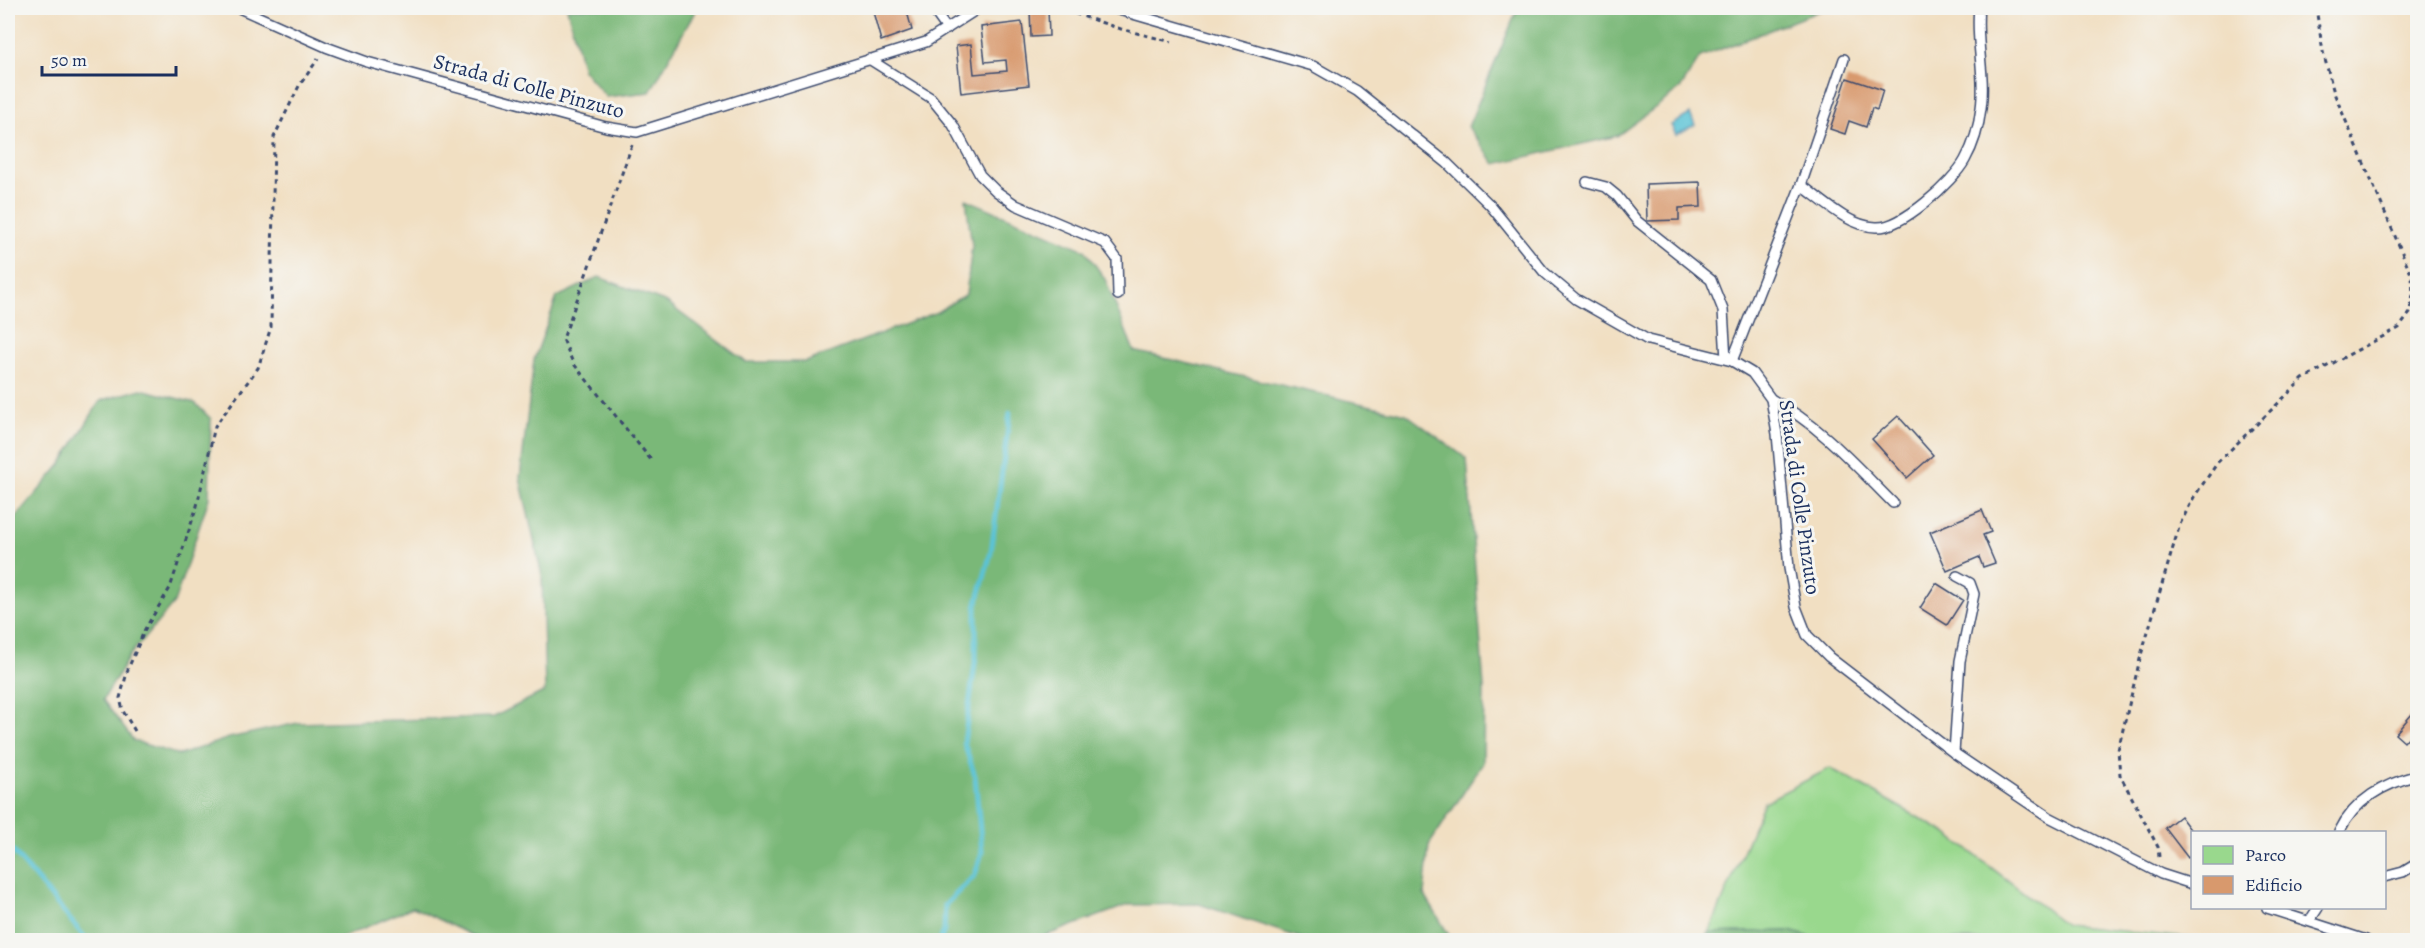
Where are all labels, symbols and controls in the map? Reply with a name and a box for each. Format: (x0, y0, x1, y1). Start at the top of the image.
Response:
scale bar (42, 39, 176, 77)
street label: Strada di Colle Pinzuto (430, 47, 628, 125)
text: 50 m (51, 48, 87, 72)
street label: Strada di Colle Pinzuto (1772, 398, 1828, 596)
legend (2191, 831, 2386, 909)
text: Parco (2245, 843, 2286, 867)
text: Edificio (2245, 873, 2302, 897)

